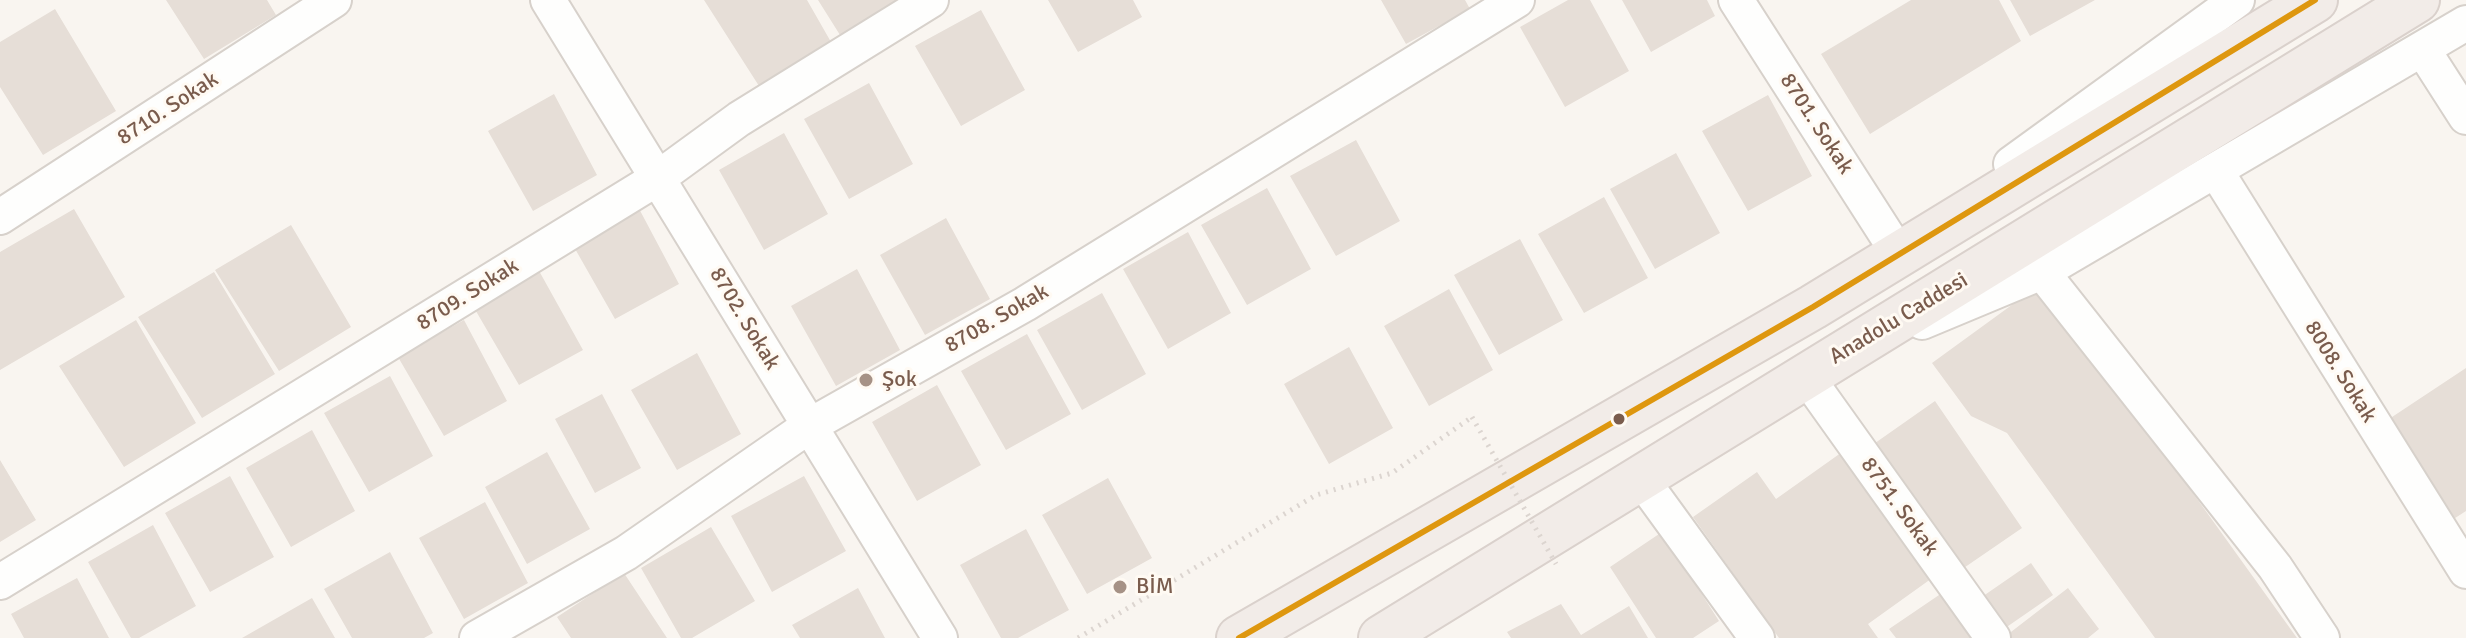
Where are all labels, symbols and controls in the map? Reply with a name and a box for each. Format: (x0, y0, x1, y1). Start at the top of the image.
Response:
street label: 8710. Sokak (113, 67, 223, 151)
street label: 8701. Sokak (1774, 69, 1858, 179)
street label: 8709. Sokak (412, 253, 524, 337)
street label: 8702. Sokak (703, 263, 785, 375)
street label: Anadolu Caddesi (1825, 267, 1973, 371)
street label: 8708. Sokak (941, 279, 1053, 359)
street label: 8008. Sokak (2298, 316, 2382, 428)
place label: Şok (882, 367, 917, 393)
marker: Şok (857, 371, 875, 389)
unlabelled marker (1611, 411, 1627, 427)
street label: 8751. Sokak (1855, 453, 1943, 561)
place label: BİM (1136, 574, 1174, 600)
marker: BİM (1111, 578, 1129, 596)

